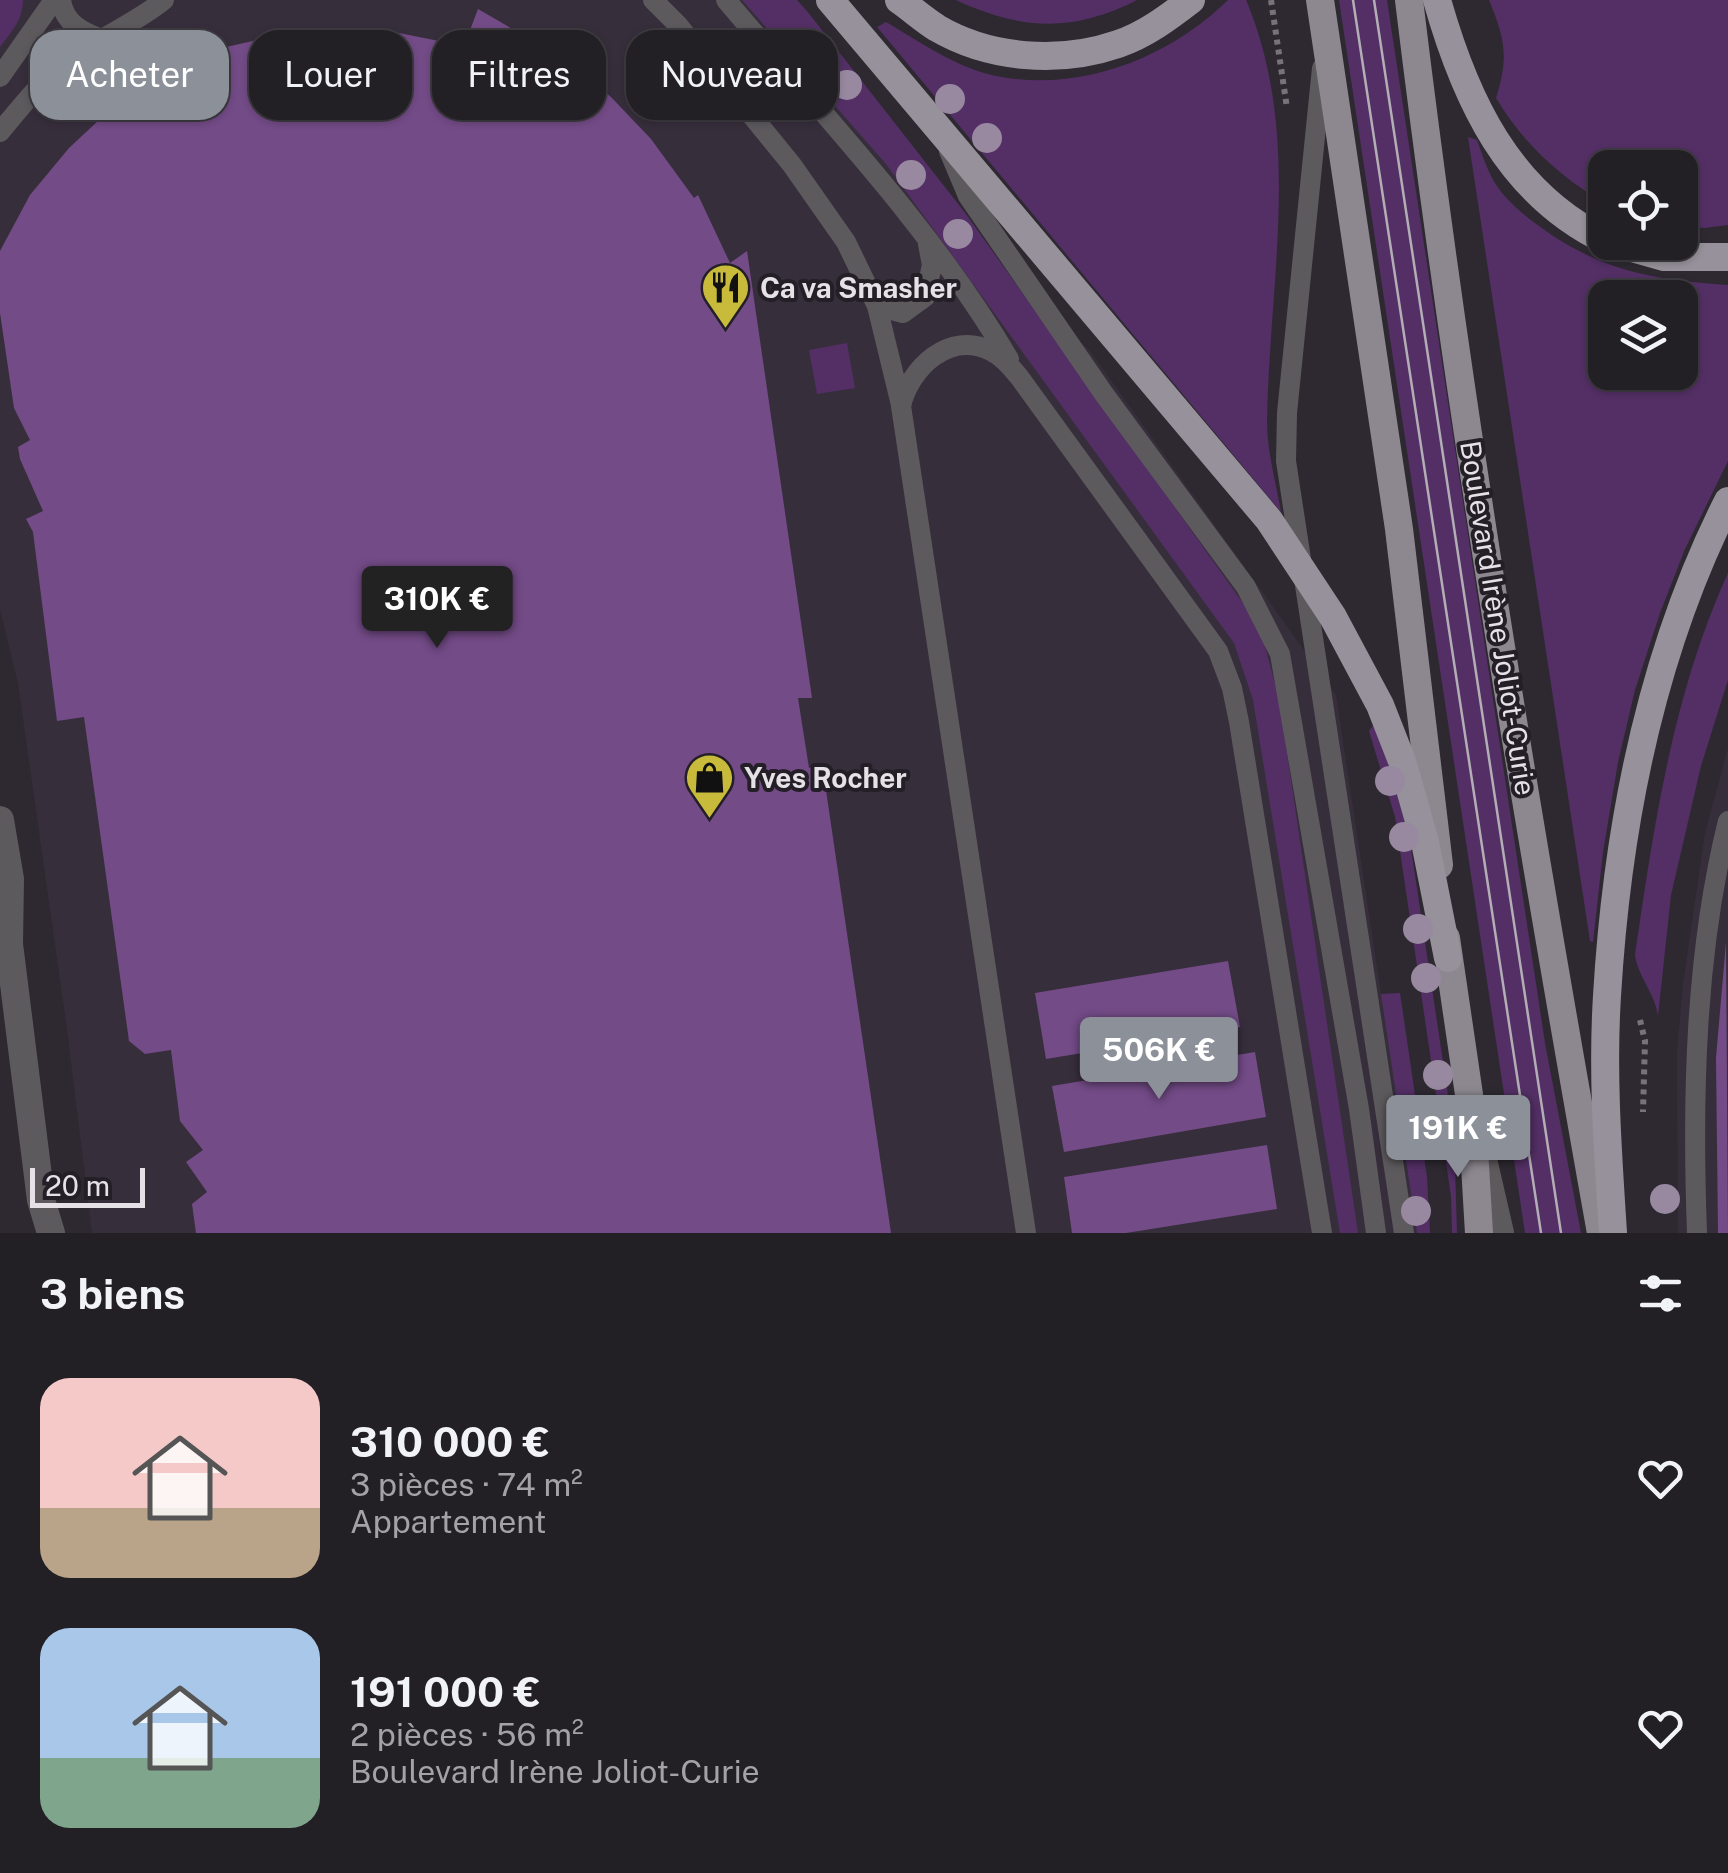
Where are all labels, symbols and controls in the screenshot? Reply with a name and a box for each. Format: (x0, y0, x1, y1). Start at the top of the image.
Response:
chip: Acheter (30, 30, 229, 120)
chip: Louer (249, 30, 412, 120)
chip: Filtres (432, 30, 606, 120)
chip: Nouveau (626, 30, 838, 120)
map controls (1588, 150, 1698, 390)
button: locate (1588, 150, 1698, 260)
restaurant icon: Ca va Smasher (699, 262, 751, 330)
place label: Ca va Smasher (760, 271, 957, 304)
button: layers (1588, 280, 1698, 390)
street label: Boulevard Irène Joliot-Curie (1454, 438, 1543, 798)
pin: 310K € (356, 566, 518, 651)
text: 310K € (384, 580, 490, 617)
shop icon: Yves Rocher (683, 752, 735, 820)
place label: Yves Rocher (744, 761, 907, 794)
pin: 506K € (1078, 1017, 1240, 1102)
text: 506K € (1102, 1031, 1216, 1068)
pin: 191K € (1377, 1095, 1539, 1180)
text: 191K € (1408, 1109, 1508, 1146)
scale bar (30, 1163, 145, 1208)
text: 20 m (45, 1169, 110, 1202)
icon: filters (1633, 1266, 1688, 1321)
text: 3 biens (40, 1269, 185, 1318)
text: 310 000 € (350, 1417, 550, 1466)
icon: home (120, 1418, 240, 1538)
icon: heart (1633, 1451, 1688, 1506)
text: 3 pièces · 74 m² (350, 1466, 583, 1503)
text: Appartement (350, 1503, 547, 1540)
text: 191 000 € (350, 1667, 541, 1716)
icon: home (120, 1668, 240, 1788)
icon: heart (1633, 1701, 1688, 1756)
text: 2 pièces · 56 m² (350, 1716, 584, 1753)
text: Boulevard Irène Joliot-Curie (350, 1753, 760, 1790)

